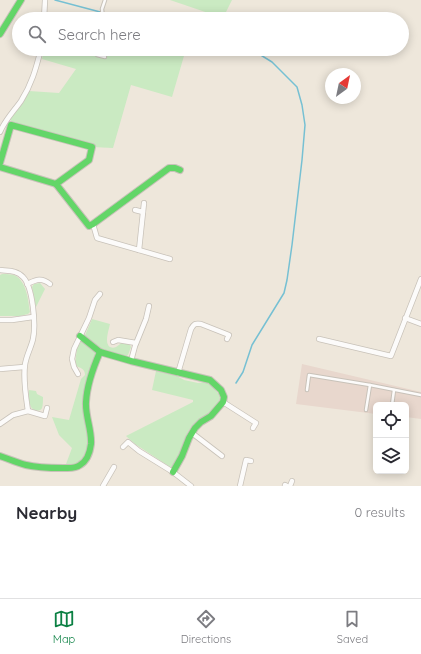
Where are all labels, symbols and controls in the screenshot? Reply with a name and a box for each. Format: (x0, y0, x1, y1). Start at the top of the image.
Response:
search box (12, 12, 409, 56)
icon: search (26, 23, 48, 45)
text: Search here (58, 25, 141, 44)
north arrow (325, 68, 361, 104)
map controls (373, 402, 409, 474)
button: locate (373, 402, 409, 438)
button: layers (373, 438, 409, 474)
text: Nearby (16, 502, 77, 523)
text: 0 results (354, 504, 405, 520)
tab: Map (53, 608, 75, 646)
tab: Directions (181, 608, 231, 646)
tab: Saved (337, 608, 368, 646)

